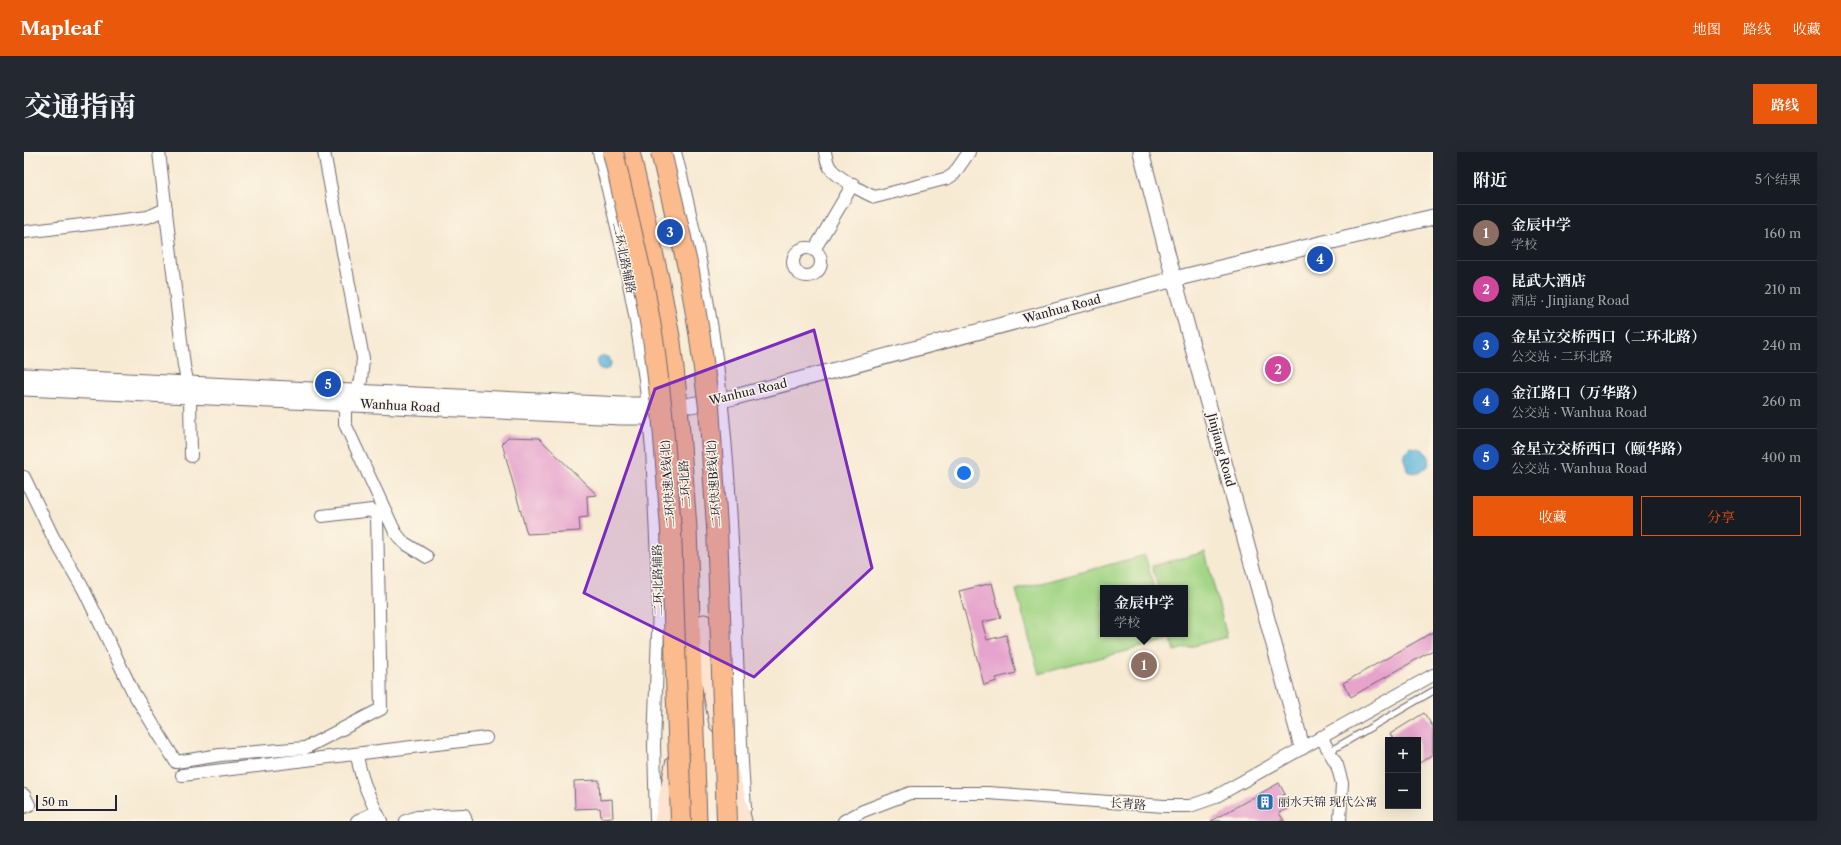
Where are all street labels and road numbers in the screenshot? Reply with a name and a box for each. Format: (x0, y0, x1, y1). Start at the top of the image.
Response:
street label: 二环北路辅路 (610, 221, 639, 295)
street label: Wanhua Road (1020, 291, 1103, 326)
street label: Wanhua Road (706, 375, 789, 408)
street label: Wanhua Road (359, 396, 441, 415)
street label: Jinjiang Road (1204, 410, 1239, 489)
street label: 二环快速A线(北) (657, 439, 678, 529)
street label: 二环快速B线(北) (703, 439, 724, 528)
street label: 二环北路 (675, 460, 694, 509)
street label: 二环北路辅路 (649, 544, 666, 616)
street label: 长青路 (1110, 795, 1147, 812)

